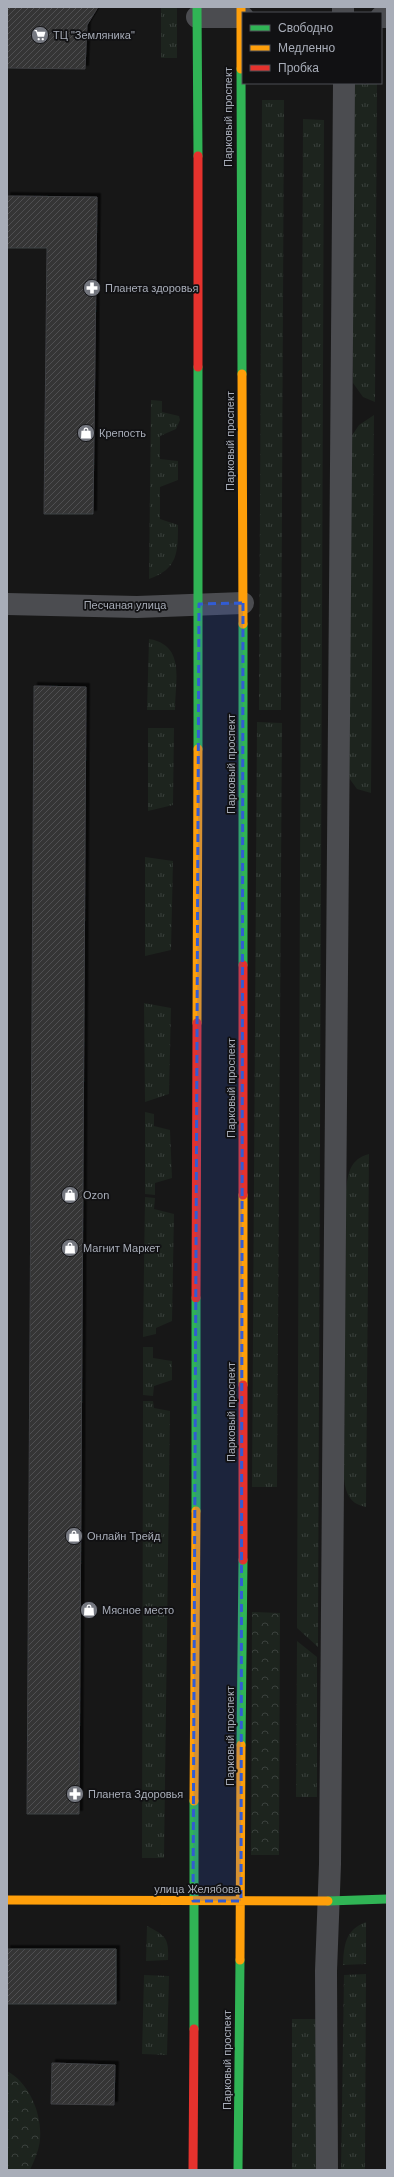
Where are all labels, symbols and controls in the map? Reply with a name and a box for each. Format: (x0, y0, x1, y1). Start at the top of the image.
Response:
legend (242, 12, 382, 84)
text: Свободно (278, 21, 333, 35)
supermarket icon: ТЦ "Земляника" (30, 25, 50, 45)
place label: ТЦ "Земляника" (53, 29, 135, 41)
text: Медленно (278, 41, 335, 55)
text: Пробка (278, 61, 319, 75)
street label: Парковый проспект (222, 67, 234, 167)
pharmacy icon: Планета здоровья (82, 278, 102, 298)
place label: Планета здоровья (105, 282, 199, 294)
street label: Парковый проспект (224, 391, 236, 491)
shop icon: Крепость (76, 423, 96, 443)
place label: Крепость (99, 427, 146, 439)
street label: Песчаная улица (84, 599, 167, 611)
street label: Парковый проспект (225, 714, 237, 814)
street label: Парковый проспект (225, 1038, 237, 1138)
shop icon: Ozon (60, 1185, 80, 1205)
place label: Ozon (83, 1189, 109, 1201)
shop icon: Магнит Маркет (60, 1238, 80, 1258)
place label: Магнит Маркет (83, 1242, 160, 1254)
street label: Парковый проспект (225, 1362, 237, 1462)
shop icon: Онлайн Трейд (64, 1526, 84, 1546)
place label: Онлайн Трейд (87, 1530, 161, 1542)
shop icon: Мясное место (79, 1600, 99, 1620)
place label: Мясное место (102, 1604, 174, 1616)
street label: Парковый проспект (224, 1686, 236, 1786)
pharmacy icon: Планета Здоровья (65, 1784, 85, 1804)
place label: Планета Здоровья (88, 1788, 183, 1800)
street label: улица Желябова (154, 1883, 241, 1895)
street label: Парковый проспект (221, 2010, 233, 2110)

